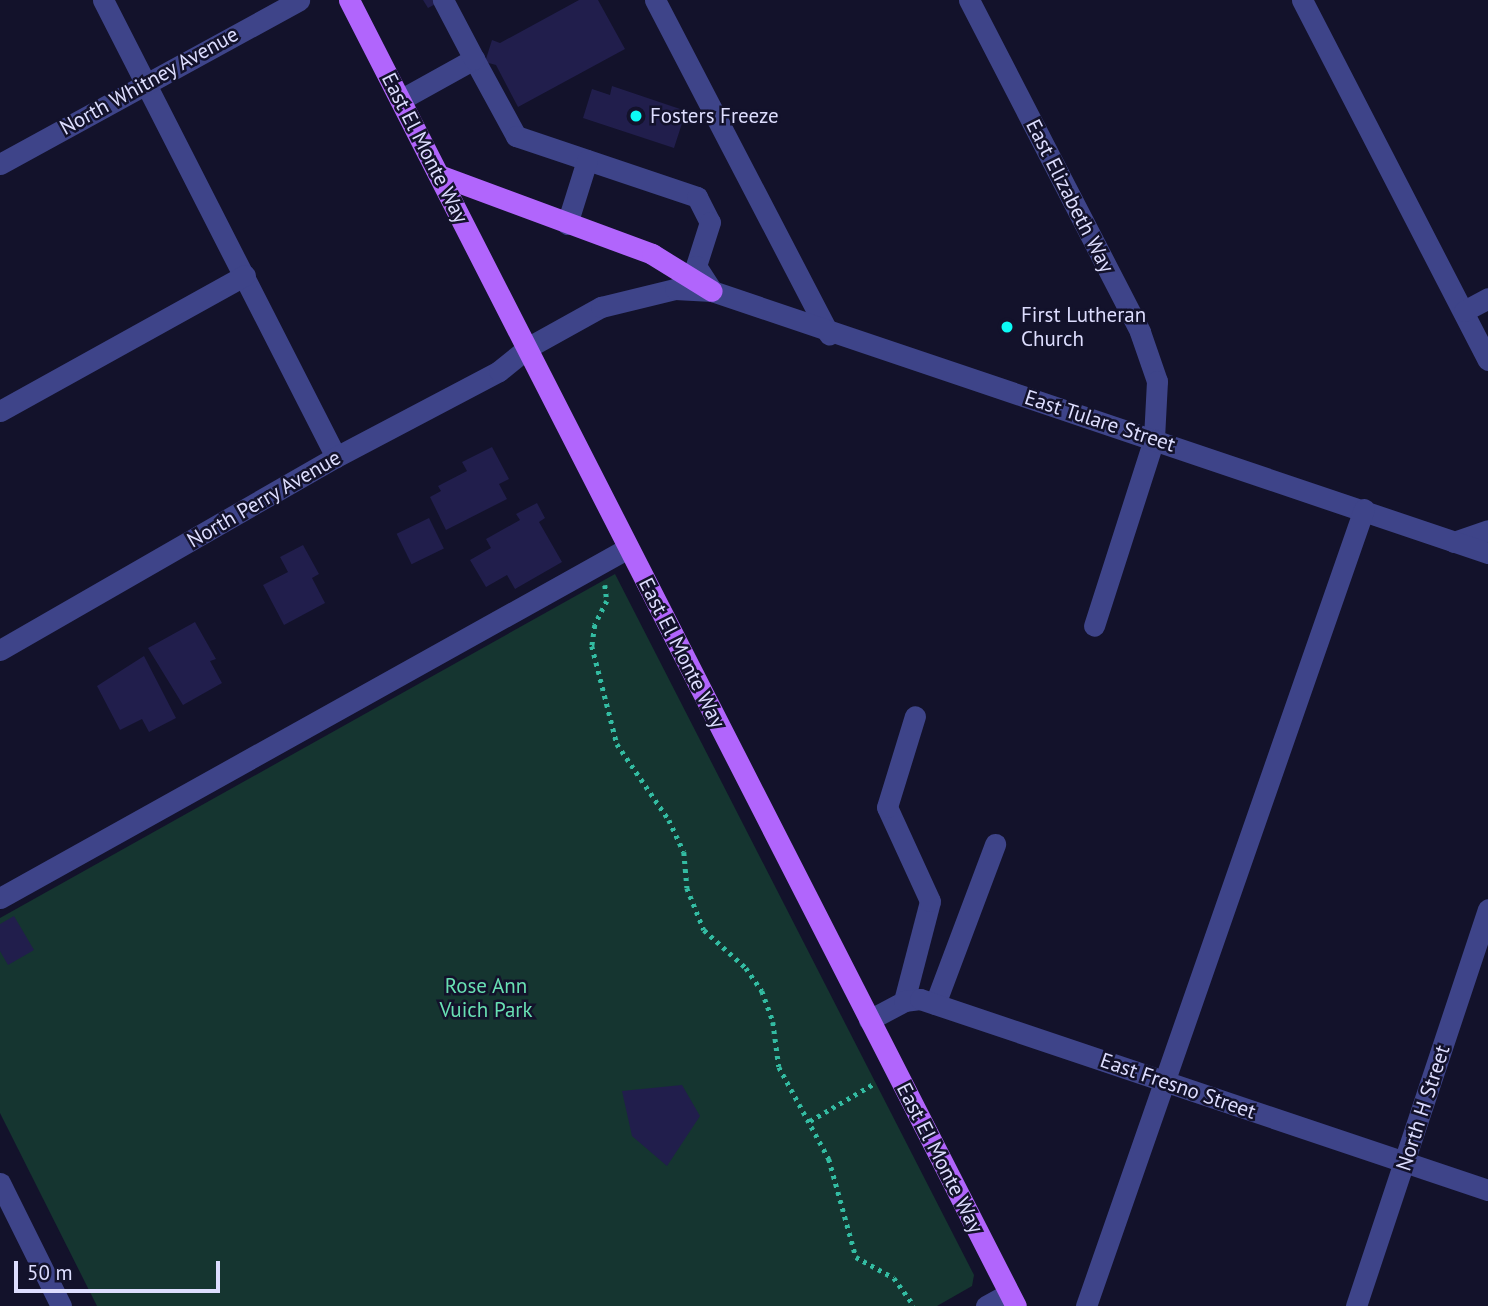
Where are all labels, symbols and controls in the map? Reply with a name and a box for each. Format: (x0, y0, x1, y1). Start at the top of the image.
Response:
street label: North Whitney Avenue (55, 21, 243, 141)
street label: East El Monte Way (376, 69, 474, 227)
place label: Fosters Freeze (650, 103, 779, 129)
marker: Fosters Freeze (628, 108, 644, 124)
street label: East Elizabeth Way (1020, 115, 1120, 277)
place label: First Lutheran Church (1021, 302, 1146, 352)
marker: First Lutheran Church (999, 319, 1015, 335)
street label: East Tulare Street (1021, 385, 1179, 457)
street label: North Perry Avenue (182, 445, 346, 553)
street label: East El Monte Way (633, 574, 731, 732)
park label: Rose Ann Vuich Park (439, 973, 533, 1023)
street label: North H Street (1391, 1042, 1455, 1174)
street label: East Fresno Street (1097, 1048, 1259, 1124)
street label: East El Monte Way (891, 1079, 989, 1237)
scale bar (18, 1246, 224, 1290)
text: 50 m (27, 1259, 73, 1286)

